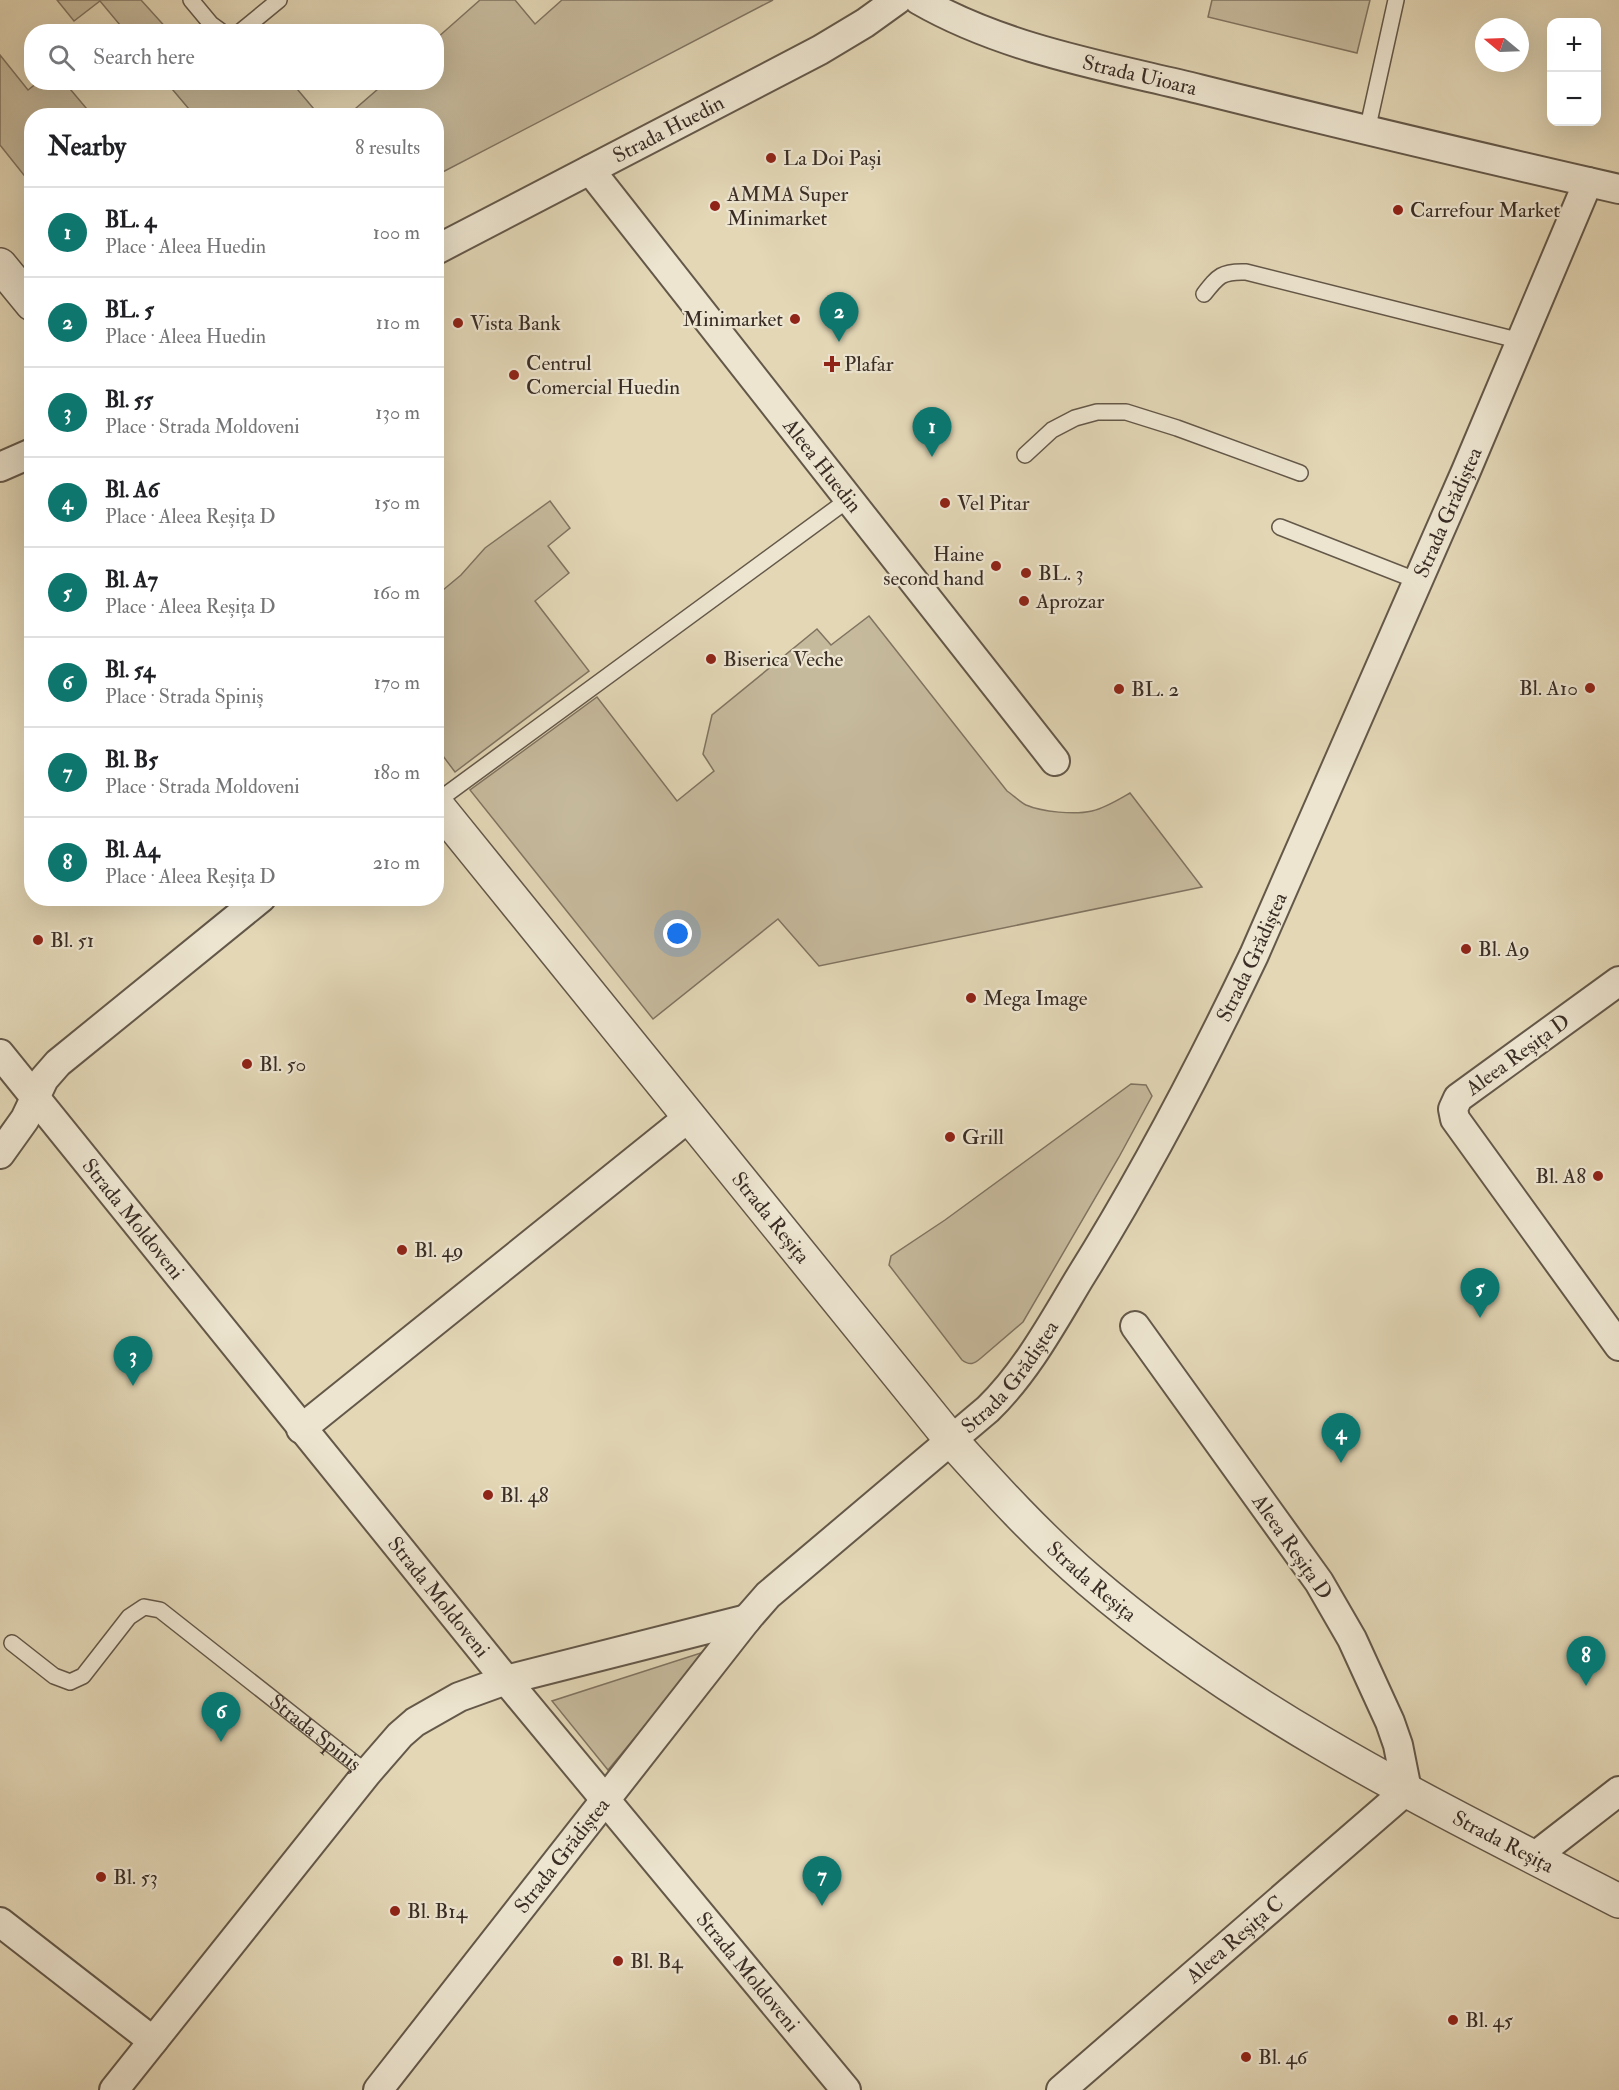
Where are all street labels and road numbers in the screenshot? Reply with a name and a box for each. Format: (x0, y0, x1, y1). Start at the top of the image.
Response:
street label: Strada Uioara (1080, 48, 1200, 102)
street label: Strada Huedin (608, 89, 729, 169)
street label: Aleea Huedin (776, 412, 868, 518)
street label: Strada Grădiștea (1407, 443, 1488, 582)
street label: Strada Grădiștea (1210, 888, 1293, 1026)
street label: Aleea Reșița D (1460, 1008, 1576, 1103)
street label: Strada Moldoveni (76, 1153, 191, 1285)
street label: Strada Reșița (726, 1166, 816, 1269)
street label: Strada Grădiștea (955, 1315, 1065, 1439)
street label: Aleea Reșița D (1245, 1488, 1338, 1605)
street label: Strada Moldoveni (382, 1531, 496, 1663)
street label: Strada Reșița (1041, 1535, 1143, 1628)
street label: Strada Spiniș (264, 1688, 367, 1777)
street label: Strada Grădiștea (508, 1792, 616, 1919)
street label: Strada Reșița (1448, 1804, 1559, 1879)
street label: Aleea Reșița C (1179, 1889, 1289, 1990)
street label: Strada Moldoveni (690, 1906, 806, 2038)

